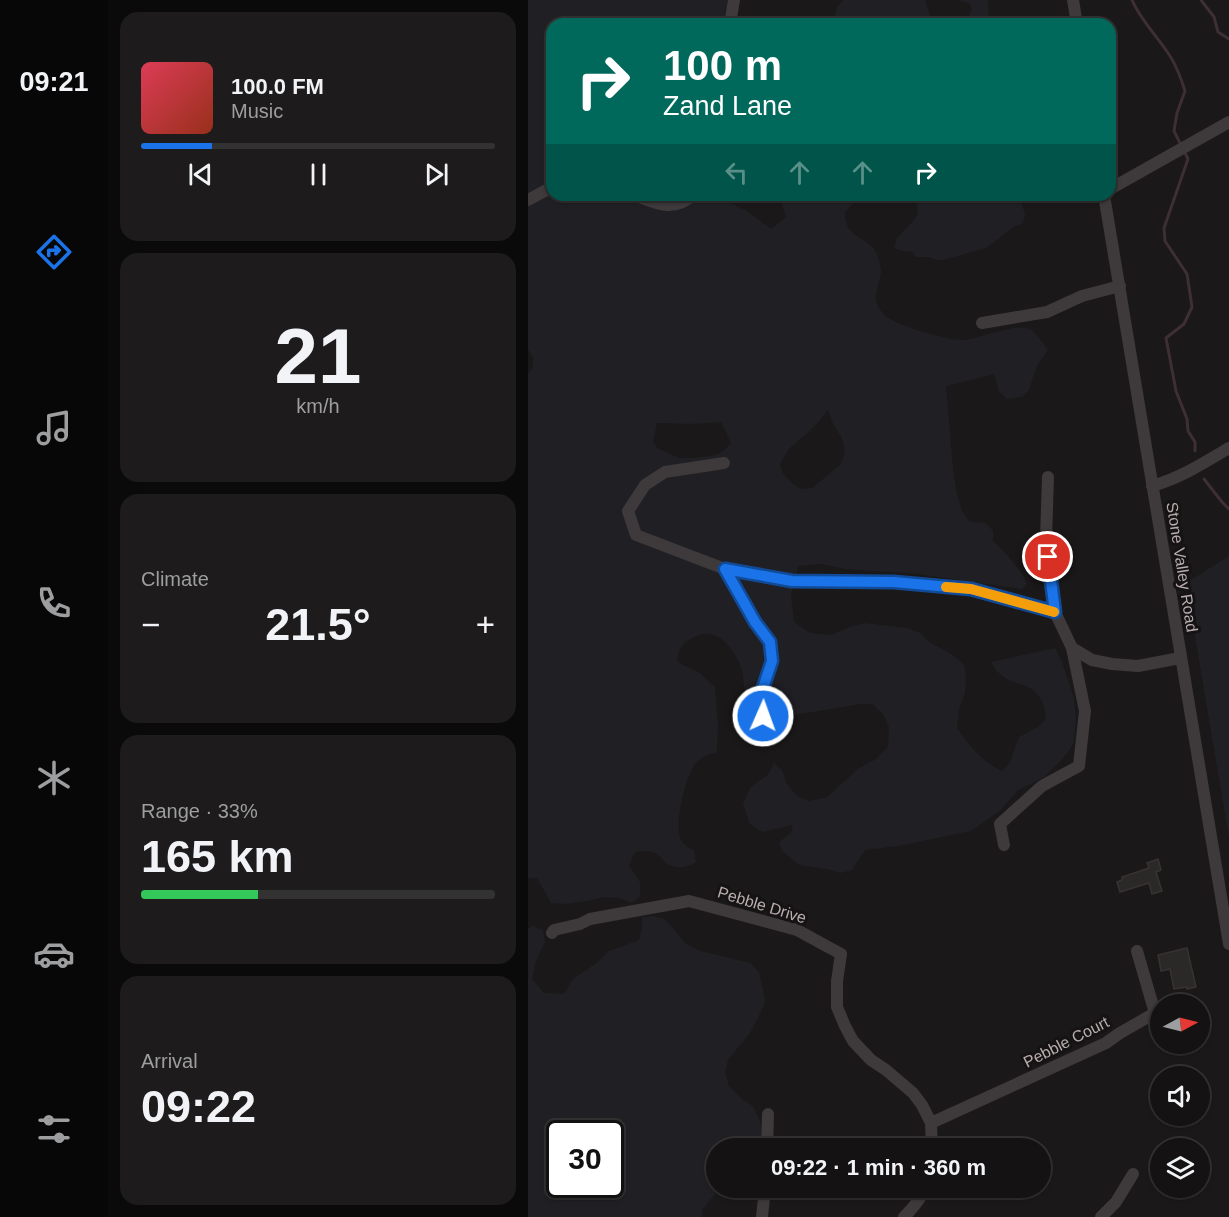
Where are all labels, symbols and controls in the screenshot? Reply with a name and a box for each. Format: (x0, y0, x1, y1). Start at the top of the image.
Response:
icon: right (564, 42, 642, 120)
text: 100 m (663, 42, 782, 89)
text: 09:21 (19, 67, 89, 97)
text: 100.0 FM (231, 74, 324, 99)
text: Zand Lane (663, 91, 792, 121)
text: Music (231, 100, 283, 122)
icon: left (720, 156, 753, 189)
icon: ahead (783, 156, 816, 189)
icon: ahead (846, 156, 879, 189)
icon: right (909, 156, 942, 189)
icon: previous (184, 158, 217, 191)
icon: pause (302, 158, 335, 191)
icon: next (420, 158, 453, 191)
icon: directions (33, 231, 75, 273)
text: 21 (275, 312, 361, 400)
text: km/h (296, 395, 340, 417)
icon: music (33, 407, 75, 449)
street label: Stone Valley Road (1163, 501, 1201, 633)
pin (1022, 531, 1073, 582)
icon: arrive (1031, 540, 1064, 573)
text: Climate (141, 568, 209, 590)
icon: phone (33, 582, 75, 624)
text: 21.5° (265, 599, 371, 650)
text: − (141, 606, 160, 643)
text: + (476, 606, 495, 643)
position arrow (731, 684, 795, 748)
icon: climate (33, 757, 75, 799)
text: Range · 33% (141, 800, 258, 822)
text: 165 km (141, 831, 294, 882)
street label: Pebble Drive (716, 883, 808, 927)
icon: car (33, 933, 75, 975)
north arrow (1150, 994, 1210, 1054)
map controls (1150, 994, 1210, 1198)
street label: Pebble Court (1021, 1013, 1112, 1071)
text: Arrival (141, 1050, 198, 1072)
button: sound (1150, 1066, 1210, 1126)
text: 09:22 (141, 1081, 256, 1132)
icon: filters (33, 1108, 75, 1150)
speed limit sign: 30 (546, 1120, 624, 1198)
button: layers (1150, 1138, 1210, 1198)
text: 09:22 · 1 min · 360 m (771, 1155, 986, 1180)

